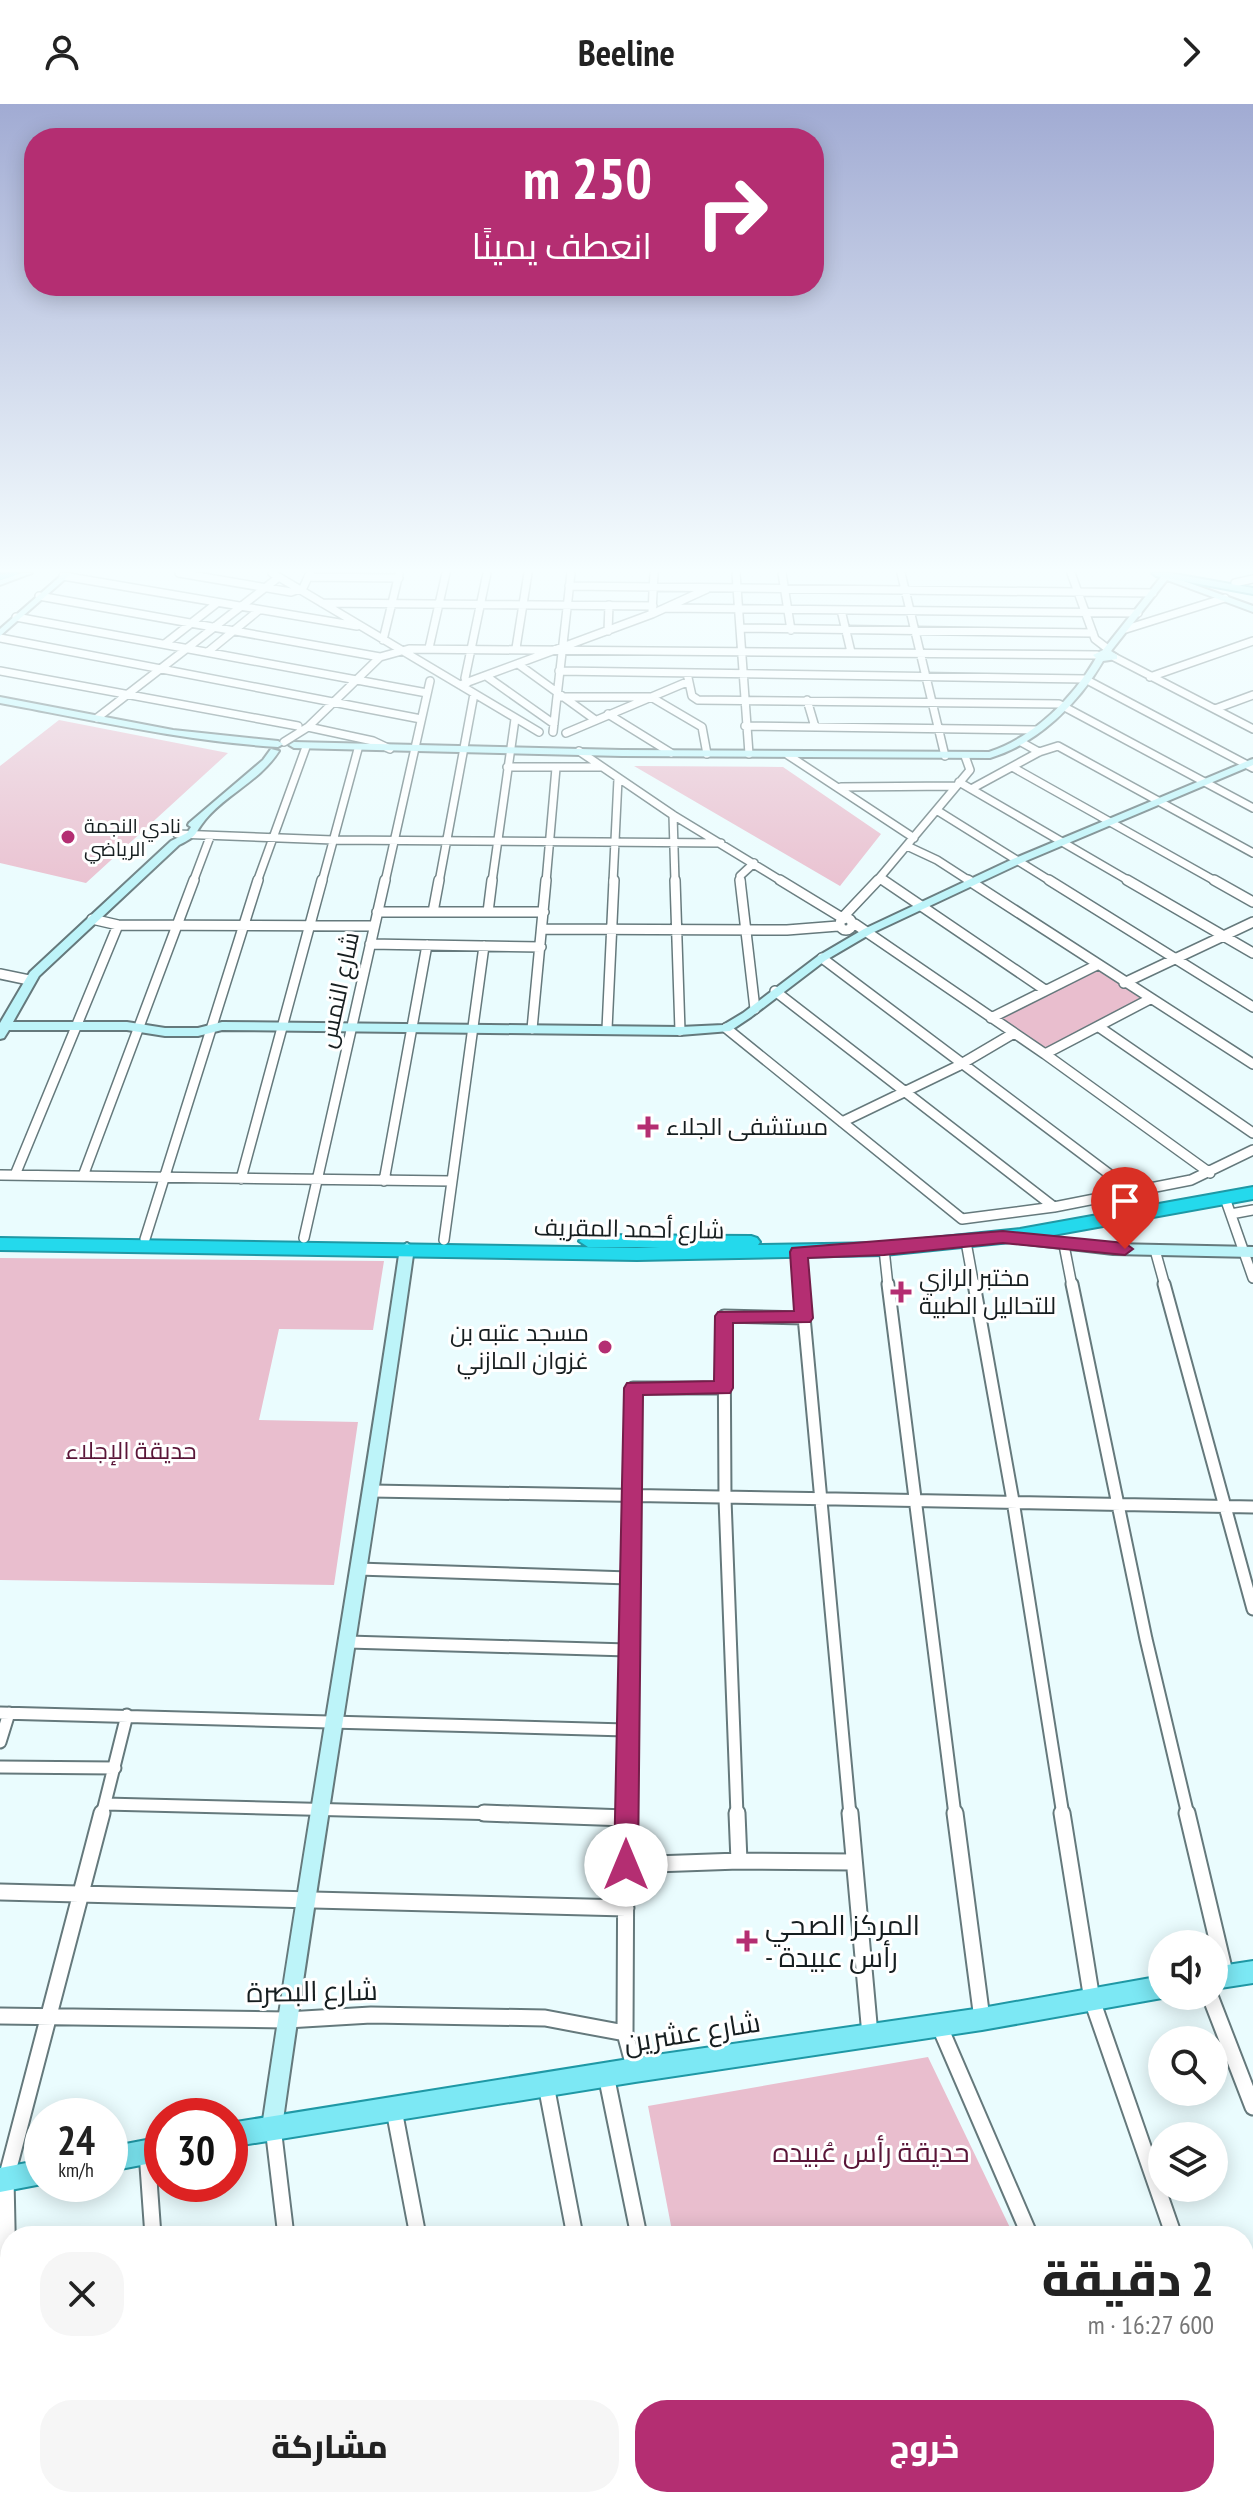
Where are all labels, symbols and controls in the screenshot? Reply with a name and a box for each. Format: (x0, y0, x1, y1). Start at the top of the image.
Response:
text: Beeline (578, 29, 675, 76)
icon: person (40, 30, 84, 74)
icon: forward (1169, 30, 1213, 74)
text: 250 m (523, 142, 652, 214)
icon: right (680, 160, 784, 264)
text: انعطف يمينًا (472, 222, 652, 269)
place label: نادي النجمة الرياضي (84, 813, 181, 864)
marker: نادي النجمة الرياضي (59, 828, 77, 846)
street label: شارع النمس (311, 929, 367, 1051)
place label: مستشفى الجلاء (666, 1111, 828, 1142)
marker: مستشفى الجلاء (637, 1116, 659, 1138)
pin (1091, 1167, 1159, 1249)
icon: arrive (1103, 1179, 1147, 1223)
street label: شارع أحمد المقريف (533, 1211, 725, 1247)
place label: مختبر الرازي للتحاليل الطبية (919, 1262, 1056, 1321)
marker: مختبر الرازي للتحاليل الطبية (890, 1281, 912, 1303)
place label: مسجد عتبه بن غزوان المازني (450, 1317, 589, 1380)
marker: مسجد عتبه بن غزوان المازني (596, 1338, 614, 1356)
park label: حديقة الإجلاء (65, 1435, 197, 1466)
position arrow (584, 1823, 668, 1907)
place label: المركز الصحي - رأس عبيدة (765, 1906, 920, 1975)
marker: المركز الصحي - رأس عبيدة (736, 1930, 758, 1952)
map controls (1148, 1930, 1228, 2202)
button: sound (1148, 1930, 1228, 2010)
street label: شارع البصرة (246, 1971, 378, 2011)
street label: شارع عشرين (621, 2002, 763, 2062)
button: search (1148, 2026, 1228, 2106)
speed limit sign: 30 (144, 2098, 248, 2202)
text: 24 (57, 2114, 95, 2166)
button: layers (1148, 2122, 1228, 2202)
park label: حديقة رأس عُبيده (772, 2133, 970, 2170)
text: km/h (58, 2157, 94, 2183)
text: 2 دقيقة (1042, 2247, 1214, 2309)
button: close (40, 2252, 124, 2336)
text: 600 m · 16:27 (1088, 2308, 1214, 2341)
button: مشاركة (40, 2400, 619, 2492)
button: خروج (635, 2400, 1214, 2492)

